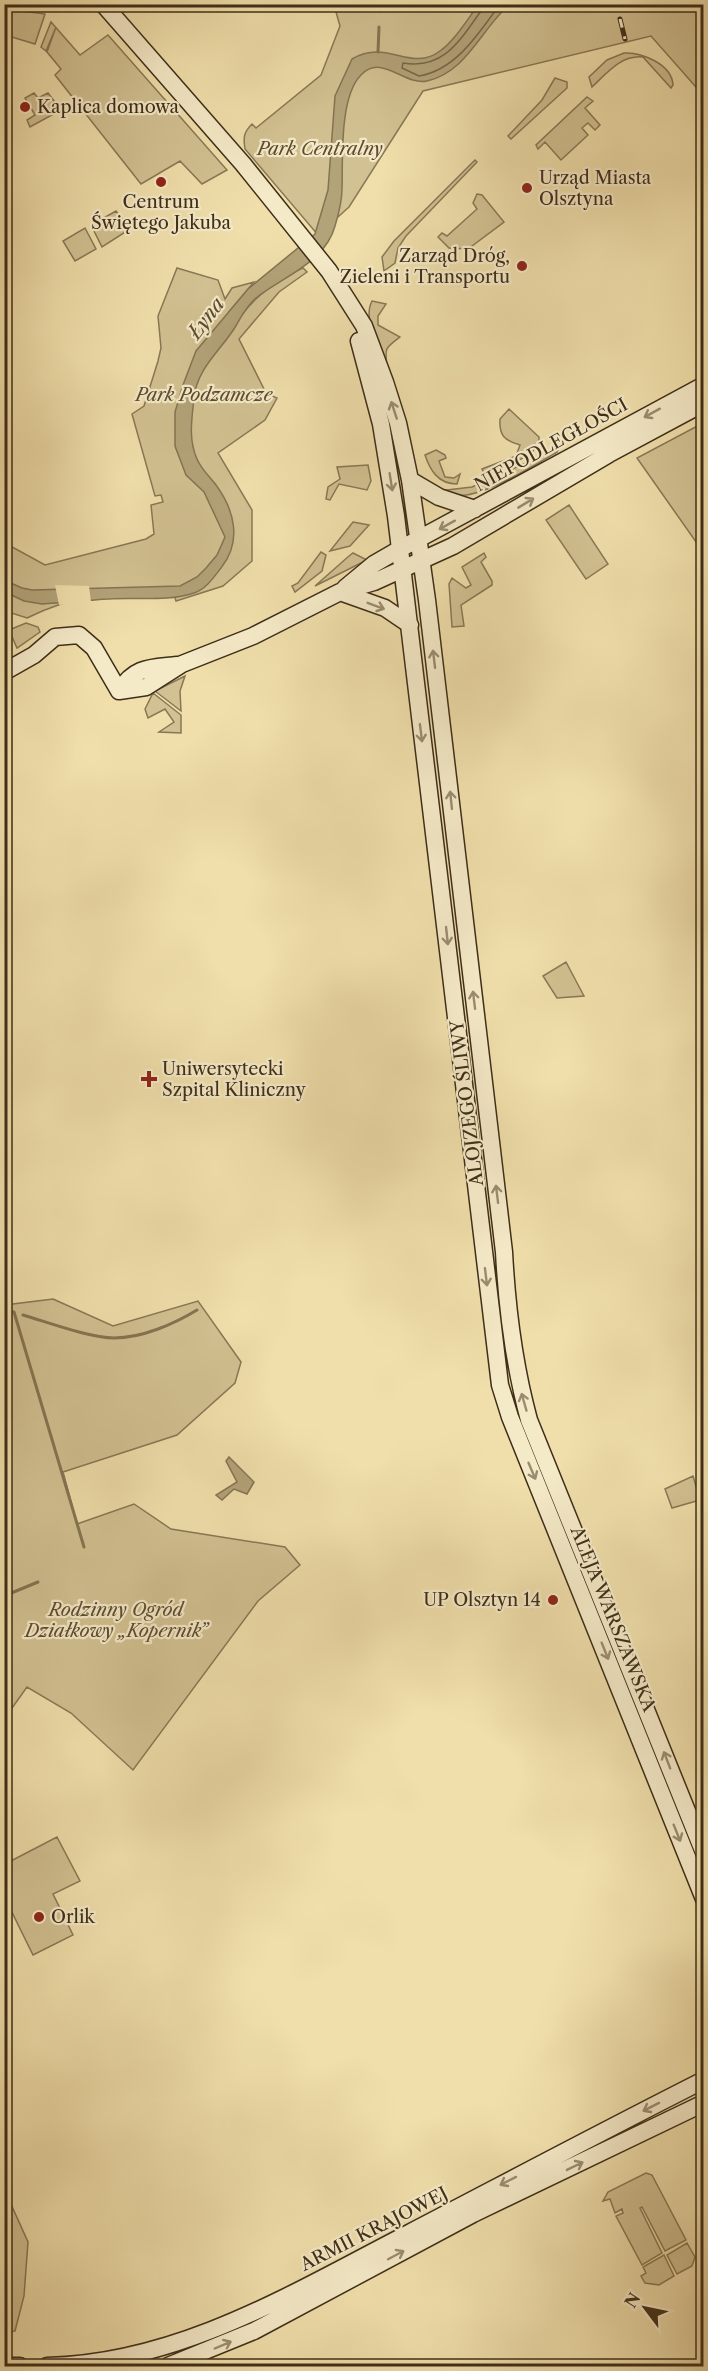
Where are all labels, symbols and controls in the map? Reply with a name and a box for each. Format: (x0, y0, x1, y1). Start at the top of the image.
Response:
place label: Kaplica domowa (37, 96, 180, 118)
marker: Kaplica domowa (18, 100, 32, 114)
park label: Park Centralny (255, 138, 383, 160)
place label: Urząd Miasta Olsztyna (539, 167, 652, 210)
marker: Centrum Świętego Jakuba (154, 175, 168, 189)
marker: Urząd Miasta Olsztyna (520, 181, 534, 195)
place label: Centrum Świętego Jakuba (91, 191, 232, 234)
place label: Zarząd Dróg, Zieleni i Transportu (340, 245, 510, 288)
marker: Zarząd Dróg, Zieleni i Transportu (515, 259, 529, 273)
water label: Łyna (181, 292, 229, 345)
park label: Park Podzamcze (134, 384, 274, 406)
street label: NIEPODLEGŁOŚCI (470, 393, 632, 496)
one-way arrow (388, 401, 399, 420)
one-way arrow (644, 407, 661, 419)
one-way arrow (386, 472, 397, 491)
one-way arrow (517, 496, 534, 508)
one-way arrow (438, 520, 456, 531)
one-way arrow (367, 601, 385, 612)
one-way arrow (429, 650, 440, 670)
one-way arrow (416, 722, 427, 742)
one-way arrow (445, 790, 456, 810)
one-way arrow (442, 925, 453, 945)
one-way arrow (468, 991, 479, 1011)
street label: ALOJZEGO ŚLIWY (445, 1017, 488, 1188)
place label: Uniwersytecki Szpital Kliniczny (162, 1058, 307, 1101)
marker: Uniwersytecki Szpital Kliniczny (140, 1070, 158, 1088)
one-way arrow (491, 1184, 502, 1204)
one-way arrow (481, 1267, 492, 1287)
one-way arrow (518, 1393, 529, 1412)
one-way arrow (527, 1461, 538, 1479)
street label: ALEJA WARSZAWSKA (565, 1522, 661, 1715)
place label: UP Olsztyn 14 (423, 1589, 541, 1611)
marker: UP Olsztyn 14 (546, 1593, 560, 1607)
park label: Rodzinny Ogród Działkowy „Kopernik” (23, 1599, 210, 1642)
one-way arrow (600, 1642, 611, 1660)
one-way arrow (661, 1751, 672, 1769)
one-way arrow (672, 1823, 683, 1841)
place label: Orlik (51, 1906, 96, 1928)
marker: Orlik (32, 1910, 46, 1924)
one-way arrow (643, 2102, 661, 2113)
one-way arrow (565, 2159, 583, 2171)
one-way arrow (499, 2176, 517, 2188)
street label: ARMII KRAJOWEJ (296, 2182, 452, 2276)
one-way arrow (387, 2249, 404, 2261)
north arrow (615, 2278, 675, 2338)
text: N (620, 2289, 644, 2311)
one-way arrow (213, 2339, 231, 2350)

